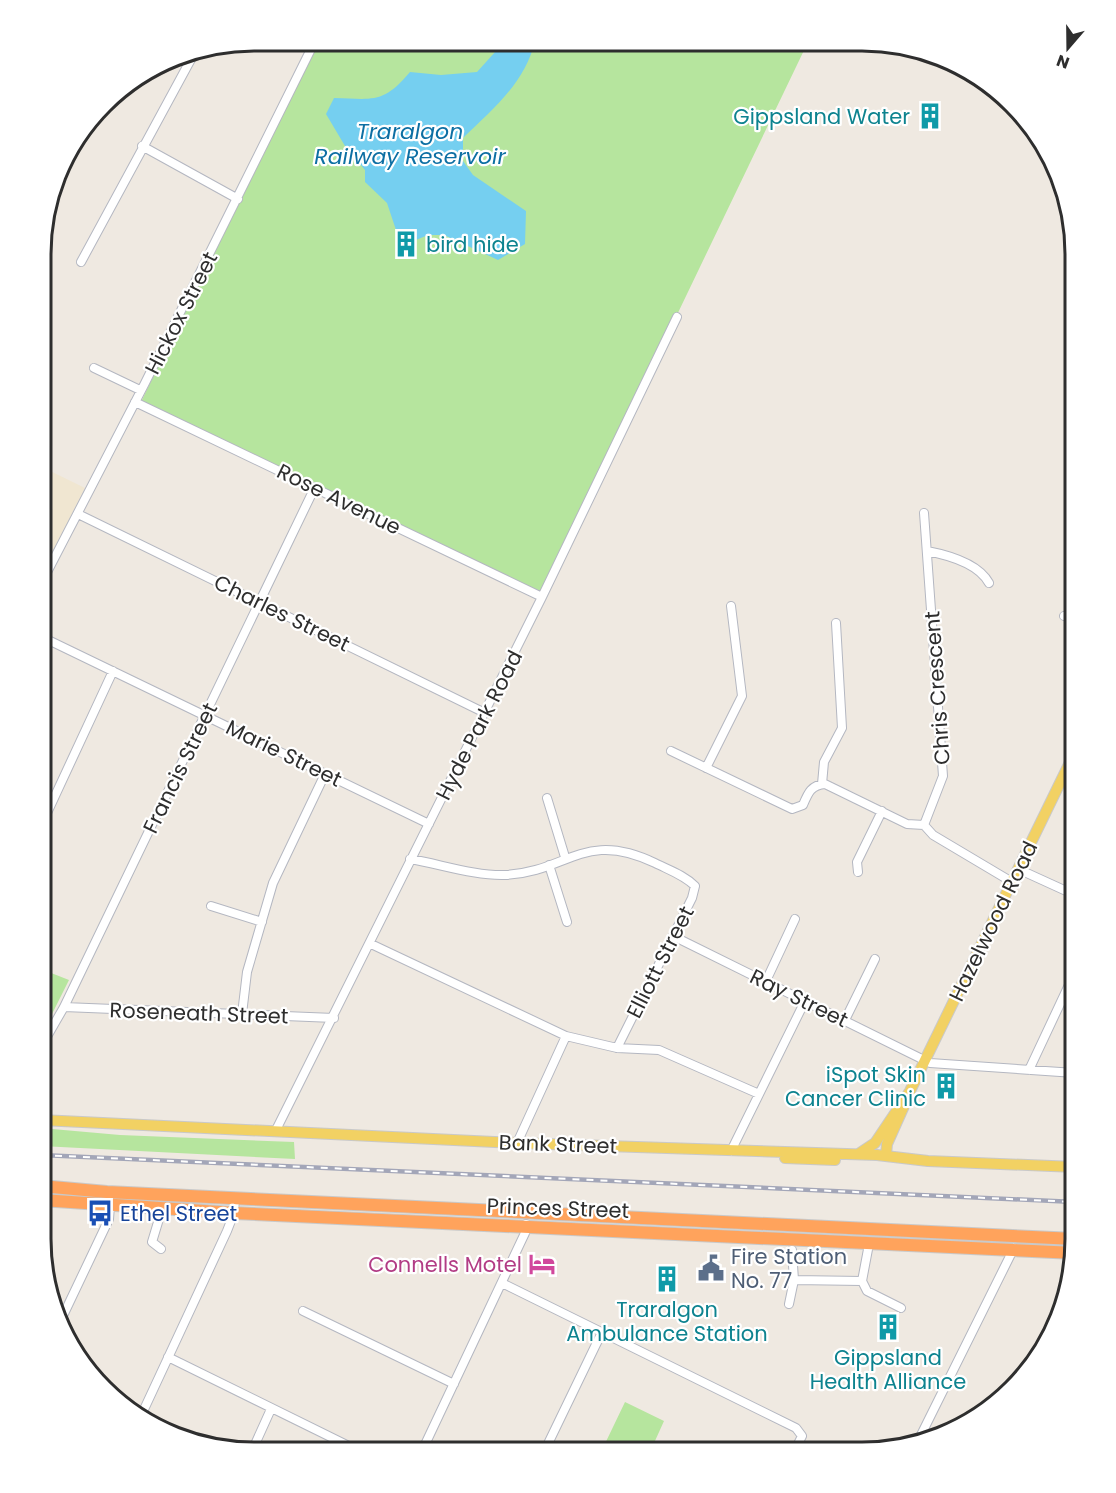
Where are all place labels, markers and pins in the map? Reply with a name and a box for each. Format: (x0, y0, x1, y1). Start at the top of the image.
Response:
building icon: Gippsland Water (915, 101, 945, 131)
place label: Gippsland Water (733, 102, 910, 131)
building icon: bird hide (391, 229, 421, 259)
place label: bird hide (426, 230, 519, 259)
place label: iSpot Skin Cancer Clinic (785, 1060, 926, 1113)
building icon: iSpot Skin Cancer Clinic (931, 1071, 961, 1101)
bus stop icon: Ethel Street (85, 1198, 115, 1228)
place label: Ethel Street (120, 1199, 237, 1228)
place label: Fire Station No. 77 (731, 1242, 847, 1295)
hotel icon: Connells Motel (527, 1249, 557, 1279)
place label: Connells Motel (368, 1250, 522, 1279)
public building icon: Fire Station No. 77 (696, 1253, 726, 1283)
building icon: Traralgon Ambulance Station (652, 1264, 682, 1294)
place label: Traralgon Ambulance Station (566, 1295, 768, 1348)
building icon: Gippsland Health Alliance (873, 1312, 903, 1342)
place label: Gippsland Health Alliance (810, 1343, 966, 1396)

